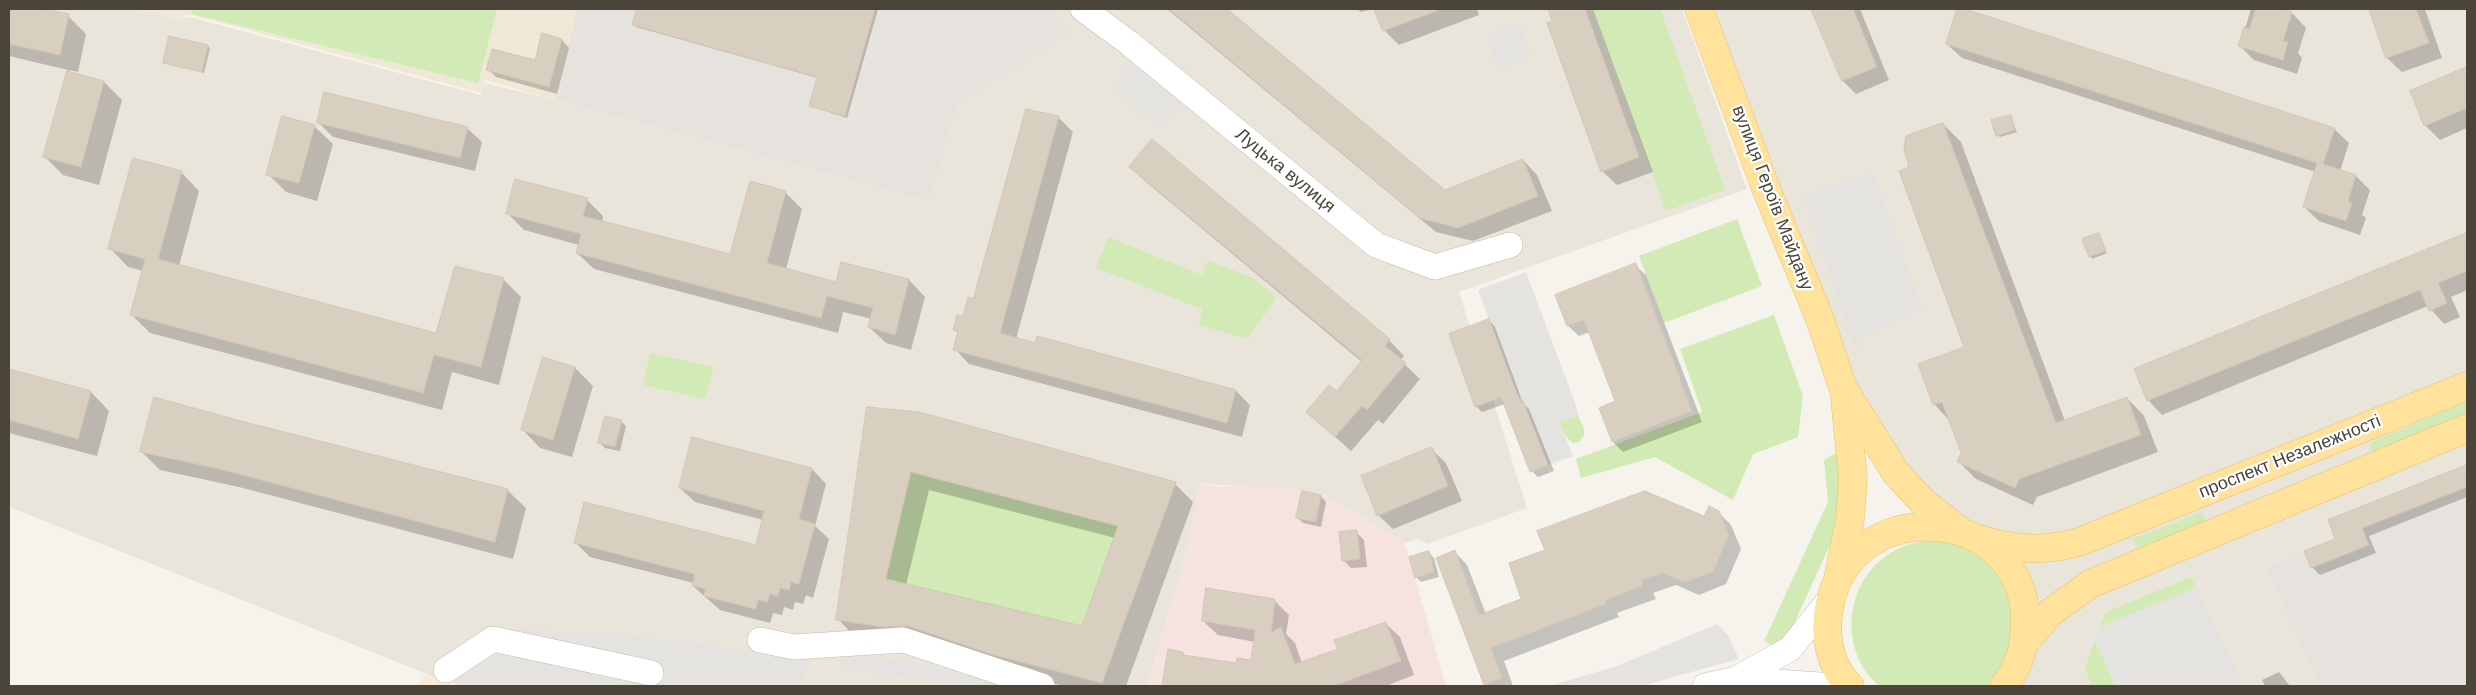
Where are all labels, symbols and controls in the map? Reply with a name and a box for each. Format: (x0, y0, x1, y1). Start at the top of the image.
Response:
street label: вулиця Героїв Майдану (1727, 103, 1817, 293)
street label: Луцька вулиця (1231, 124, 1339, 218)
street label: проспект Незалежності (2196, 411, 2384, 503)

